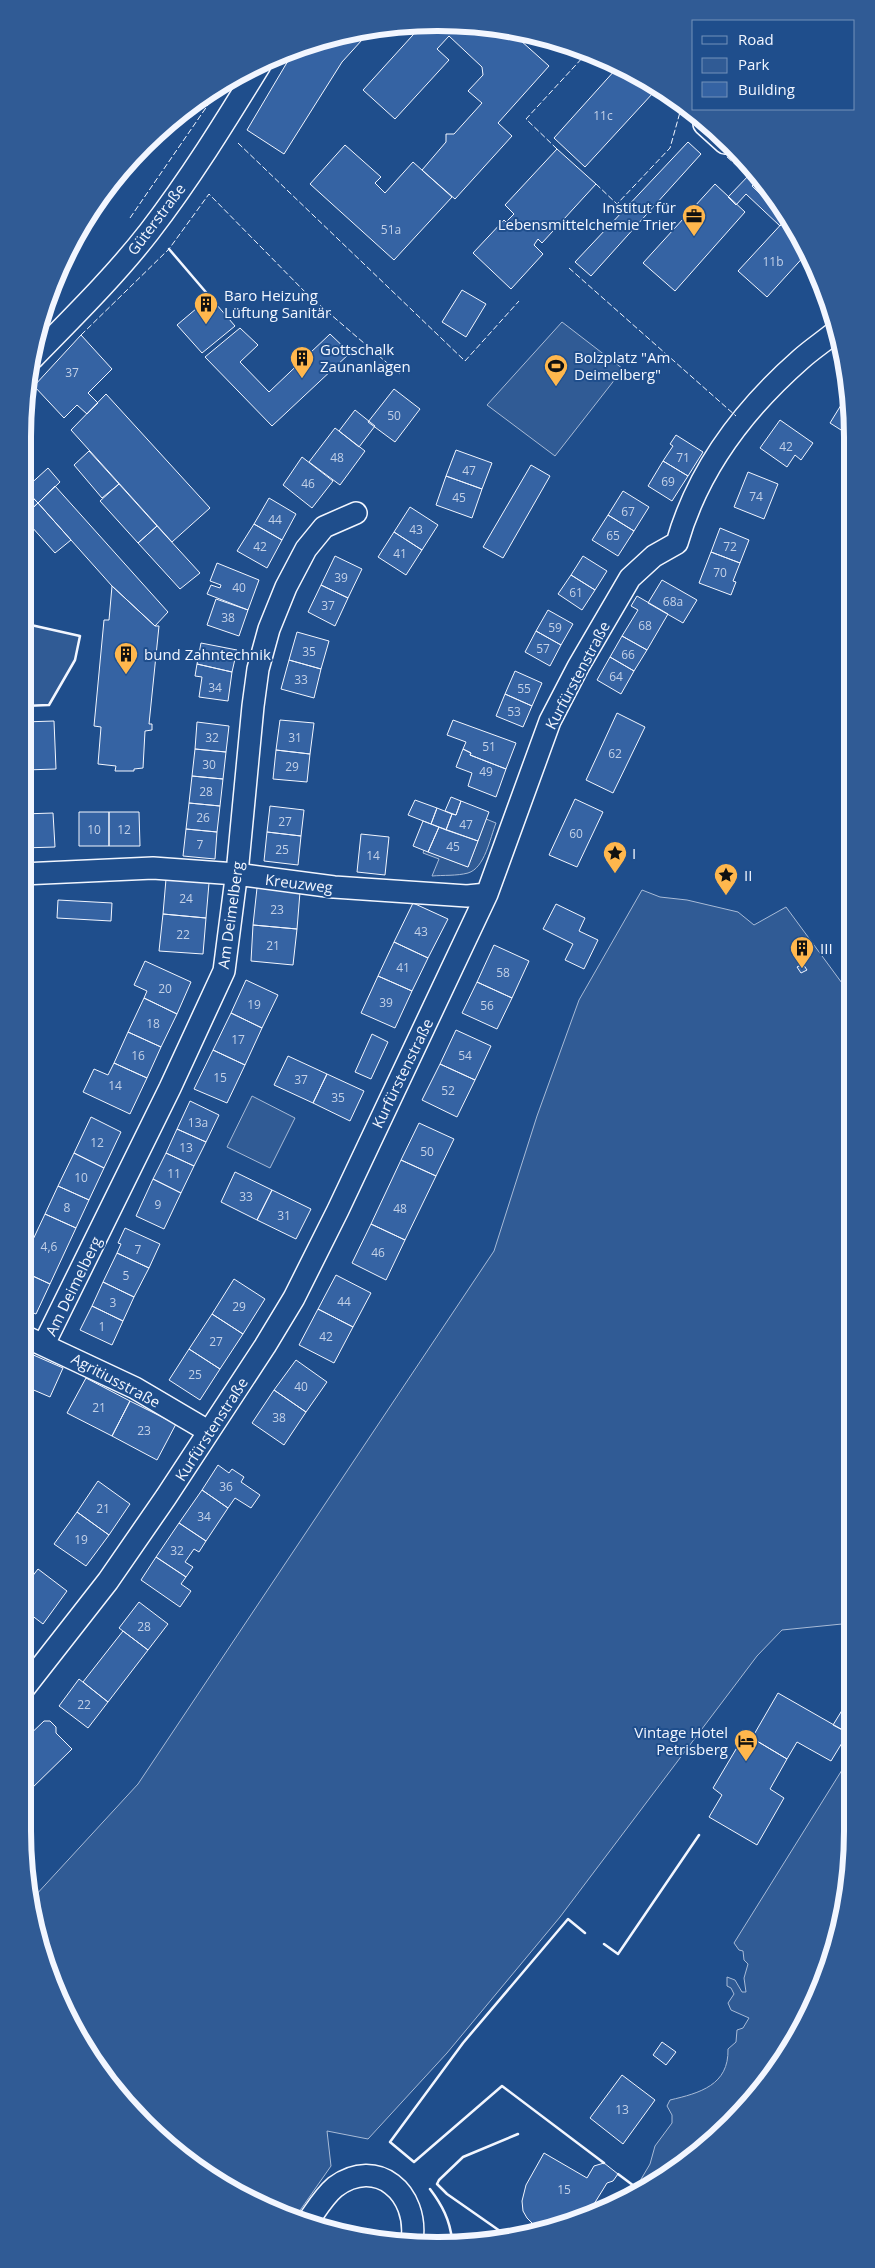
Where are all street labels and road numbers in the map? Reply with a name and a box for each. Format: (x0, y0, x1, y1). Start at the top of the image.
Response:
street label: Güterstraße (123, 179, 189, 259)
street label: Kurfürstenstraße (540, 617, 614, 733)
street label: Am Deimelberg (213, 860, 247, 970)
street label: Kreuzweg (264, 869, 334, 897)
street label: Kurfürstenstraße (367, 1015, 437, 1131)
street label: Am Deimelberg (40, 1233, 106, 1339)
street label: Agritiusstraße (68, 1348, 164, 1412)
street label: Kurfürstenstraße (170, 1373, 252, 1485)

